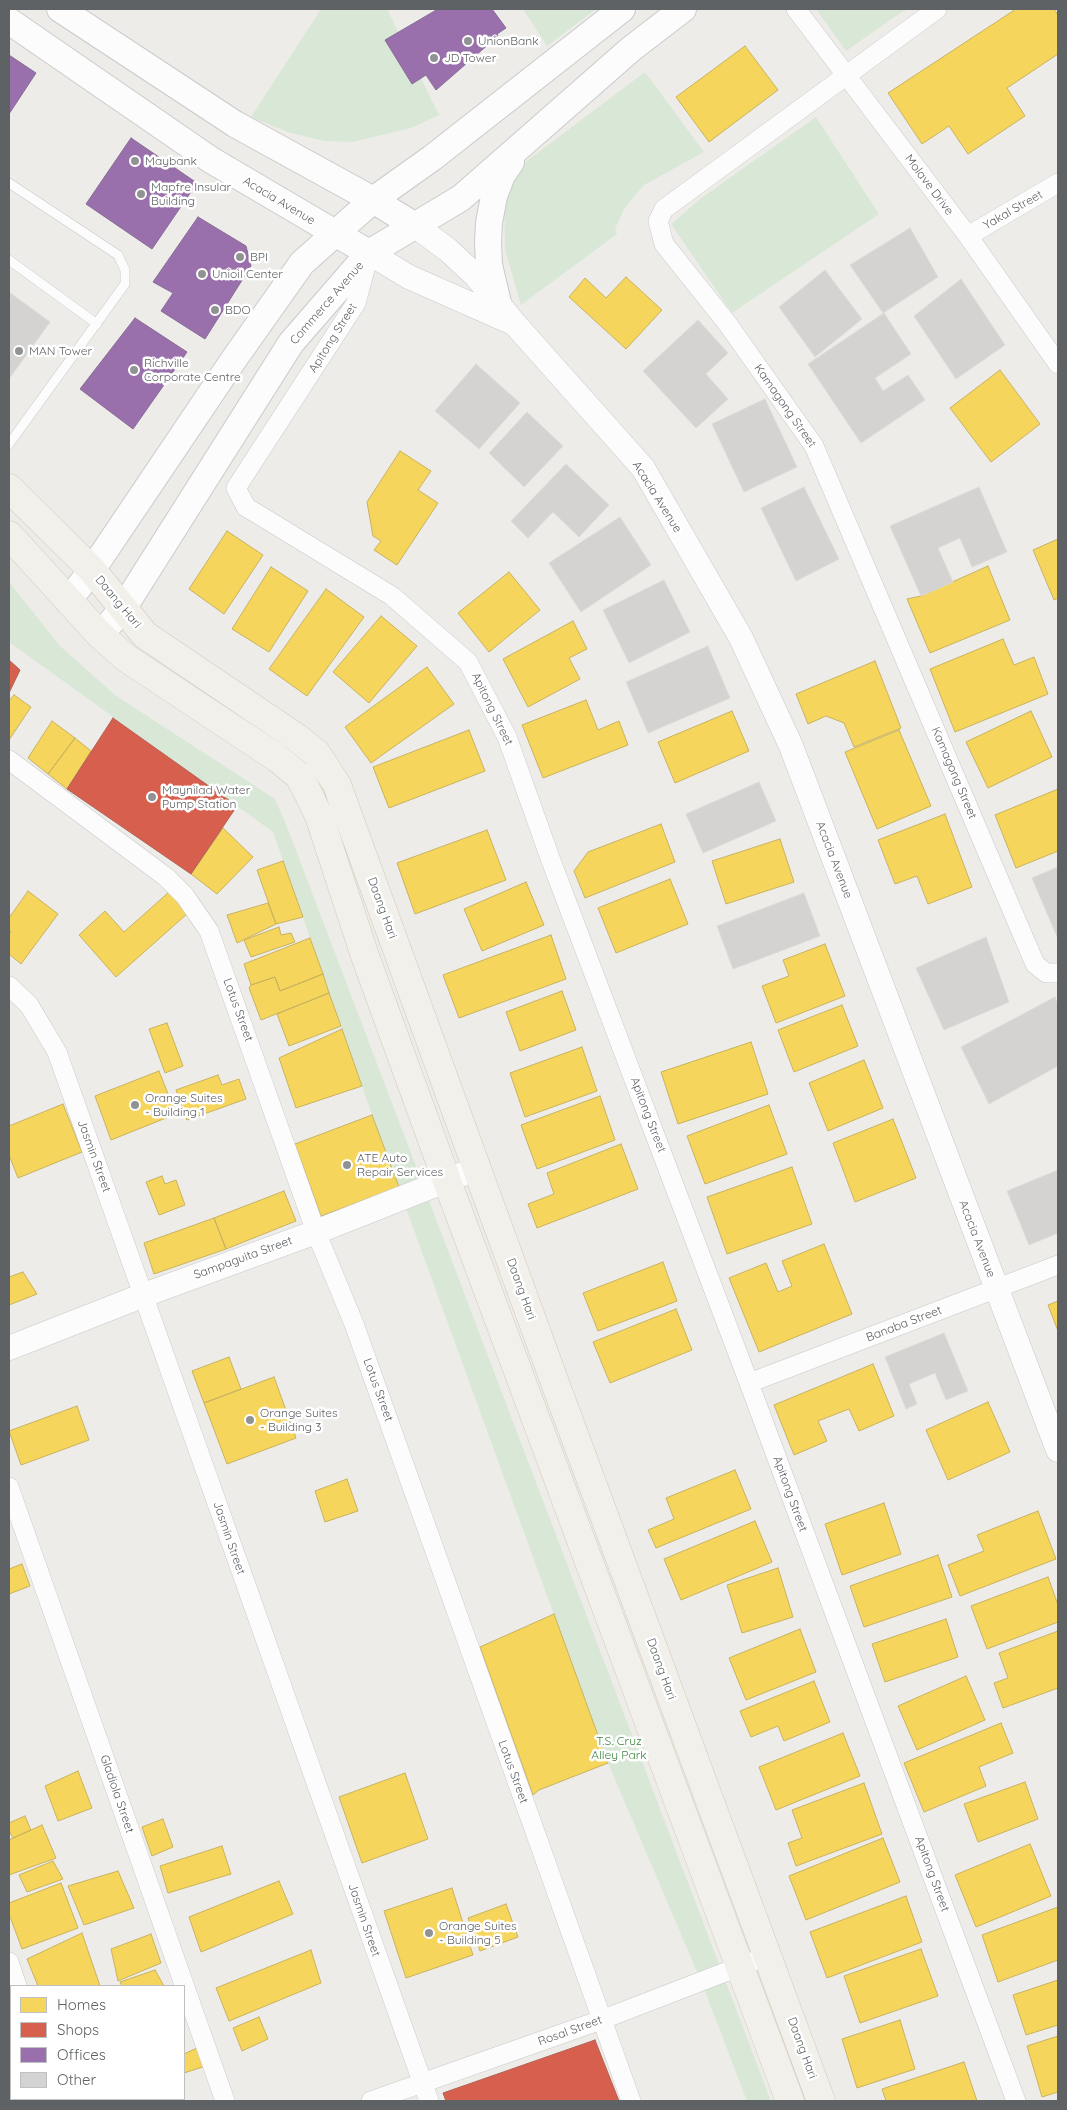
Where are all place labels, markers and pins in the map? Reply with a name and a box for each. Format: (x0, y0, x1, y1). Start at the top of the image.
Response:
place label: UnionBank (478, 34, 539, 48)
marker: UnionBank (462, 35, 474, 47)
place label: JD Tower (444, 51, 496, 65)
marker: JD Tower (428, 52, 440, 64)
place label: Maybank (145, 154, 197, 168)
marker: Maybank (129, 155, 141, 167)
place label: Mapfre Insular Building (151, 180, 231, 208)
marker: Mapfre Insular Building (135, 188, 147, 200)
place label: BPI (250, 250, 268, 264)
marker: BPI (234, 251, 246, 263)
place label: Unioil Center (212, 267, 283, 281)
marker: Unioil Center (196, 268, 208, 280)
place label: BDO (225, 303, 251, 317)
marker: BDO (209, 304, 221, 316)
place label: MAN Tower (29, 344, 92, 358)
marker: MAN Tower (13, 345, 25, 357)
place label: Richville Corporate Centre (144, 356, 241, 384)
marker: Richville Corporate Centre (128, 364, 140, 376)
place label: Maynilad Water Pump Station (162, 783, 250, 811)
marker: Maynilad Water Pump Station (146, 791, 158, 803)
place label: Orange Suites - Building 1 (145, 1091, 223, 1119)
marker: Orange Suites - Building 1 (129, 1099, 141, 1111)
place label: ATE Auto Repair Services (357, 1151, 443, 1179)
marker: ATE Auto Repair Services (341, 1159, 353, 1171)
place label: Orange Suites - Building 3 (260, 1406, 338, 1434)
marker: Orange Suites - Building 3 (244, 1414, 256, 1426)
place label: Orange Suites - Building 5 (439, 1919, 517, 1947)
marker: Orange Suites - Building 5 (423, 1927, 435, 1939)

